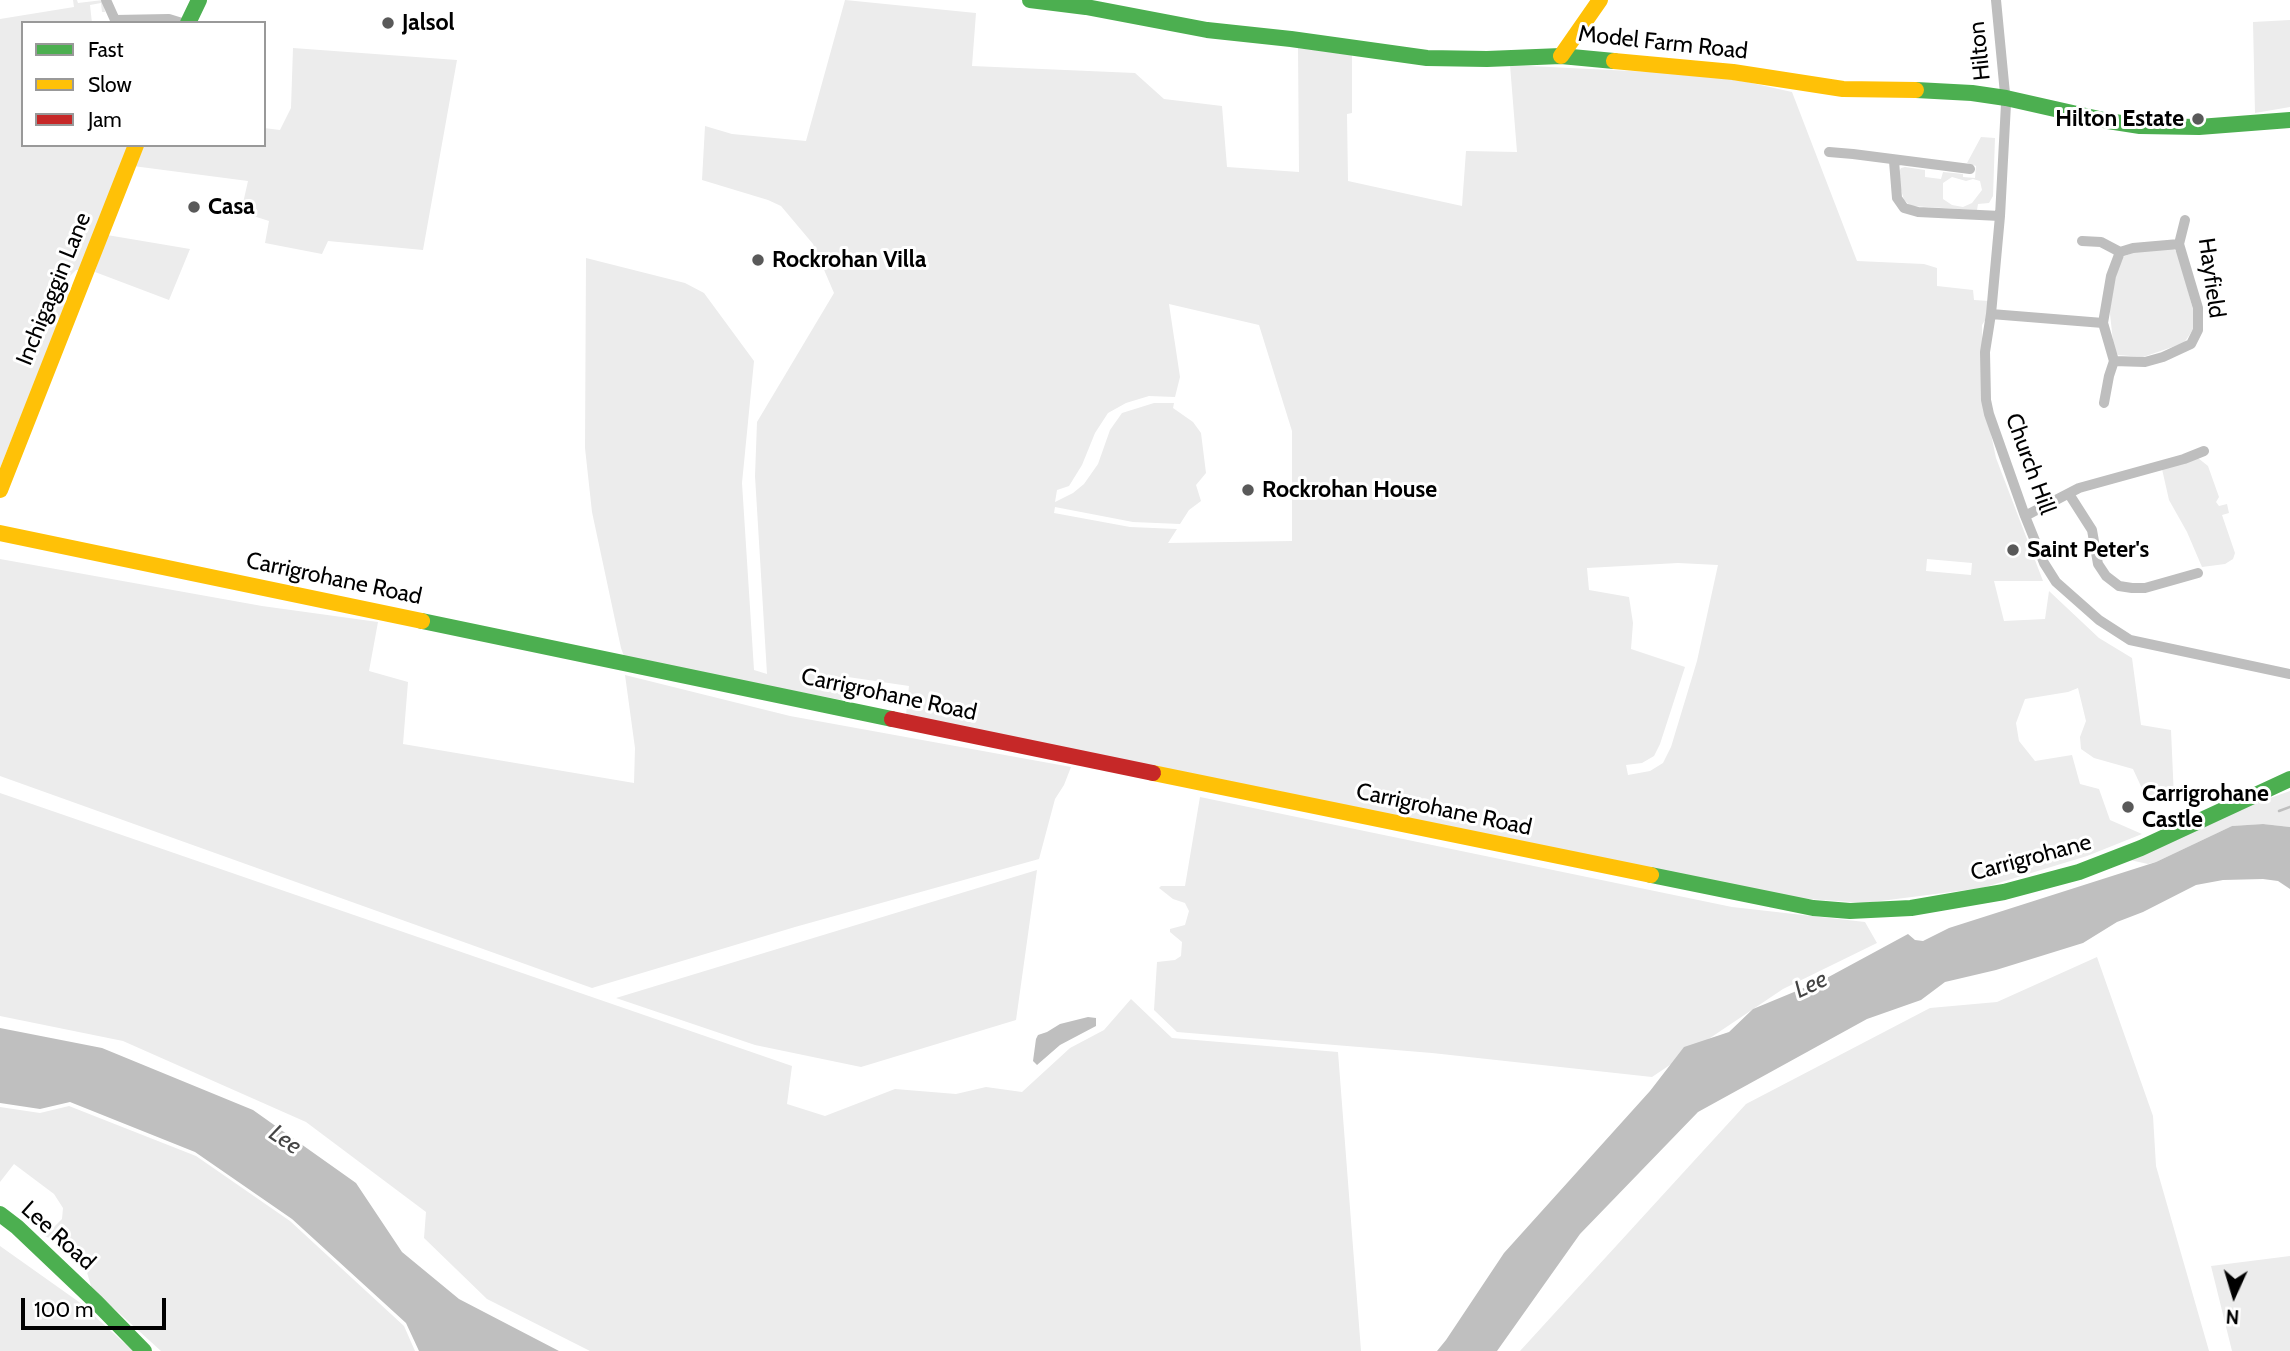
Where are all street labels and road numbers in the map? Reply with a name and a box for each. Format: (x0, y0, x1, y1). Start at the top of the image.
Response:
street label: Model Farm Road (1577, 20, 1749, 66)
street label: Hilton (1963, 20, 1997, 82)
street label: Inchigaggin Lane (11, 209, 97, 369)
street label: Hayfield (2192, 236, 2230, 320)
street label: Church Hill (1999, 410, 2061, 518)
street label: Carrigrohane Road (244, 547, 424, 611)
street label: Carrigrohane Road (799, 663, 979, 727)
street label: Carrigrohane Road (1354, 778, 1534, 842)
street label: Carrigrohane (1968, 829, 2094, 887)
street label: Lee Road (15, 1196, 101, 1276)

